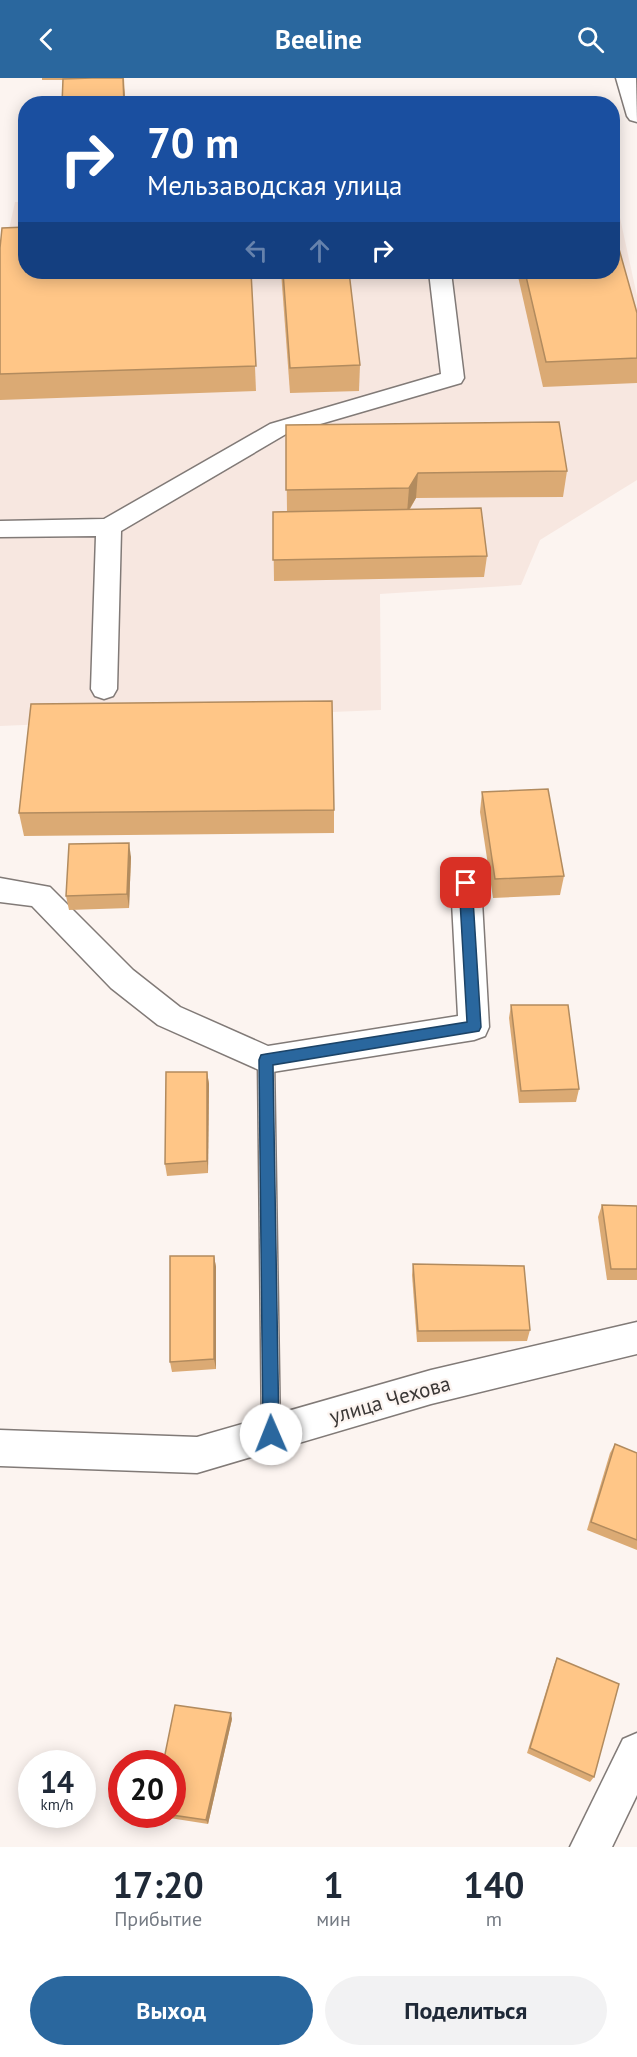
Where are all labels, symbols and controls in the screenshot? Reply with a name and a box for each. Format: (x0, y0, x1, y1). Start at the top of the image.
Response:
text: Beeline (275, 22, 362, 56)
icon: back (30, 23, 63, 56)
icon: search (574, 23, 607, 56)
text: 70 m (147, 115, 239, 170)
icon: right (48, 120, 126, 198)
text: Мельзаводская улица (147, 168, 403, 202)
icon: left (240, 234, 273, 267)
icon: ahead (303, 234, 336, 267)
icon: right (366, 234, 399, 267)
pin (440, 857, 491, 908)
icon: arrive (449, 866, 482, 899)
street label: улица Чехова (326, 1369, 453, 1430)
position arrow (239, 1402, 303, 1466)
speed limit sign: 20 (108, 1750, 186, 1828)
text: 14 (40, 1762, 74, 1801)
text: km/h (41, 1795, 73, 1814)
text: 17:20 (112, 1861, 204, 1908)
text: 1 (323, 1861, 344, 1908)
text: 140 (463, 1861, 525, 1908)
text: Прибытие (114, 1906, 202, 1932)
text: мин (316, 1906, 351, 1932)
text: m (486, 1906, 502, 1932)
button: Выход (30, 1976, 313, 2045)
button: Поделиться (325, 1976, 607, 2045)

